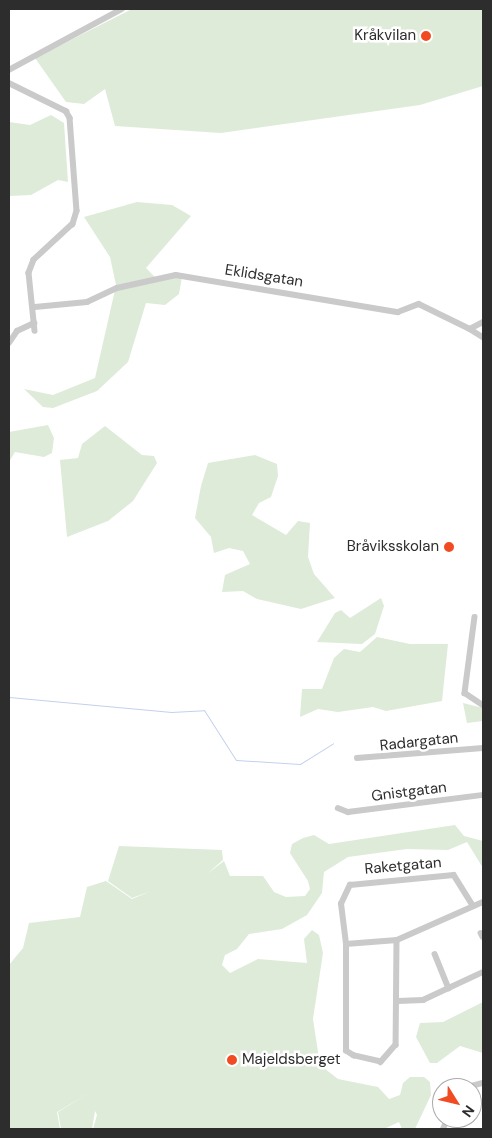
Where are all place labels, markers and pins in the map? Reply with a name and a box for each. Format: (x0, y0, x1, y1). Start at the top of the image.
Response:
place label: Kråkvilan (354, 27, 416, 45)
marker: Kråkvilan (420, 30, 432, 42)
place label: Bråviksskolan (347, 538, 439, 556)
marker: Bråviksskolan (443, 541, 455, 553)
place label: Majeldsberget (242, 1051, 341, 1069)
marker: Majeldsberget (226, 1054, 238, 1066)

